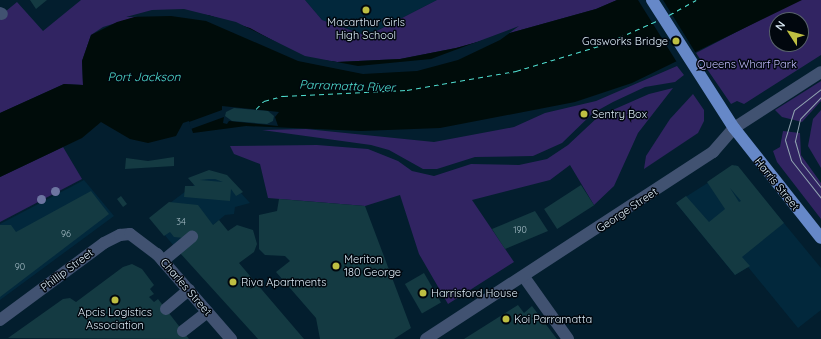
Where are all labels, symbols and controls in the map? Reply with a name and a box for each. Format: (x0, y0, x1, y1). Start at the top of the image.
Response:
marker: Macarthur Girls High School (361, 5, 371, 15)
north arrow (769, 12, 809, 52)
place label: Macarthur Girls High School (327, 16, 405, 42)
text: N (772, 18, 788, 33)
place label: Gasworks Bridge (582, 34, 668, 48)
marker: Gasworks Bridge (671, 36, 681, 46)
park label: Queens Wharf Park (697, 57, 797, 71)
water label: Port Jackson (108, 70, 180, 84)
water label: Parramatta River (299, 77, 395, 95)
place label: Sentry Box (592, 107, 647, 121)
marker: Sentry Box (579, 109, 589, 119)
street label: Harris Street (752, 155, 802, 213)
street label: George Street (594, 185, 660, 235)
house number: 34 (176, 217, 186, 227)
house number: 190 (513, 225, 527, 235)
house number: 96 (61, 229, 71, 239)
street label: Phillip Street (38, 246, 96, 294)
place label: Meriton 180 George (344, 253, 401, 279)
street label: Charles Street (158, 256, 214, 318)
marker: Meriton 180 George (331, 261, 341, 271)
house number: 90 (15, 262, 25, 272)
place label: Riva Apartments (241, 275, 326, 289)
marker: Riva Apartments (228, 277, 238, 287)
place label: Harrisford House (431, 286, 518, 300)
marker: Harrisford House (418, 288, 428, 298)
marker: Apcis Logistics Association (110, 295, 120, 305)
place label: Apcis Logistics Association (78, 306, 152, 332)
place label: Koi Parramatta (514, 312, 592, 326)
marker: Koi Parramatta (501, 314, 511, 324)

